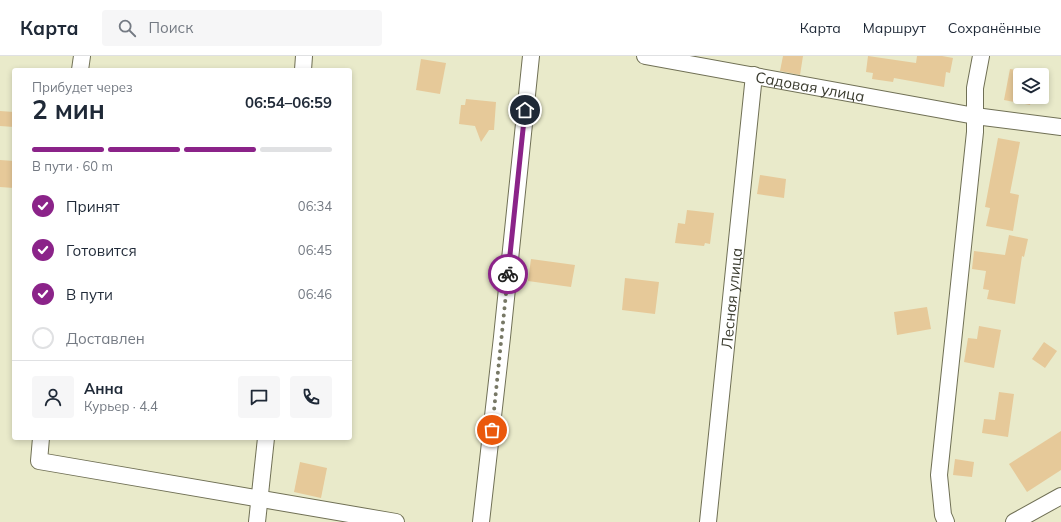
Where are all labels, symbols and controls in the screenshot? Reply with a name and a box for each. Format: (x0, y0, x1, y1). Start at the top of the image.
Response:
search box (102, 10, 382, 46)
text: Карта (20, 16, 78, 40)
icon: search (116, 17, 138, 39)
text: Поиск (148, 18, 193, 37)
text: Карта (800, 19, 841, 37)
text: Маршрут (863, 19, 926, 37)
text: Сохранённые (948, 19, 1041, 37)
street label: Садовая улица (754, 67, 866, 105)
map controls (1013, 68, 1049, 104)
button: layers (1013, 68, 1049, 104)
text: Прибудет через (32, 79, 133, 95)
text: 2 мин (32, 93, 105, 126)
text: 06:54–06:59 (245, 93, 332, 112)
pin (508, 93, 542, 127)
icon: home (514, 99, 536, 121)
text: В пути · 60 m (32, 158, 113, 174)
icon: check (32, 195, 54, 217)
text: Принят (66, 197, 120, 216)
text: 06:34 (298, 198, 332, 214)
icon: check (32, 239, 54, 261)
text: Готовится (66, 241, 137, 260)
text: 06:45 (298, 242, 332, 258)
street label: Лесная улица (716, 247, 746, 350)
courier (488, 254, 528, 294)
icon: bike (497, 263, 519, 285)
icon: check (32, 283, 54, 305)
text: В пути (66, 285, 113, 304)
text: 06:46 (298, 286, 332, 302)
text: Доставлен (66, 329, 145, 348)
button: person (32, 376, 74, 418)
button: chat (238, 376, 280, 418)
button: phone (290, 376, 332, 418)
text: Анна (84, 379, 123, 398)
text: Курьер · 4.4 (84, 398, 158, 414)
pin (475, 413, 509, 447)
icon: bag (481, 419, 503, 441)

